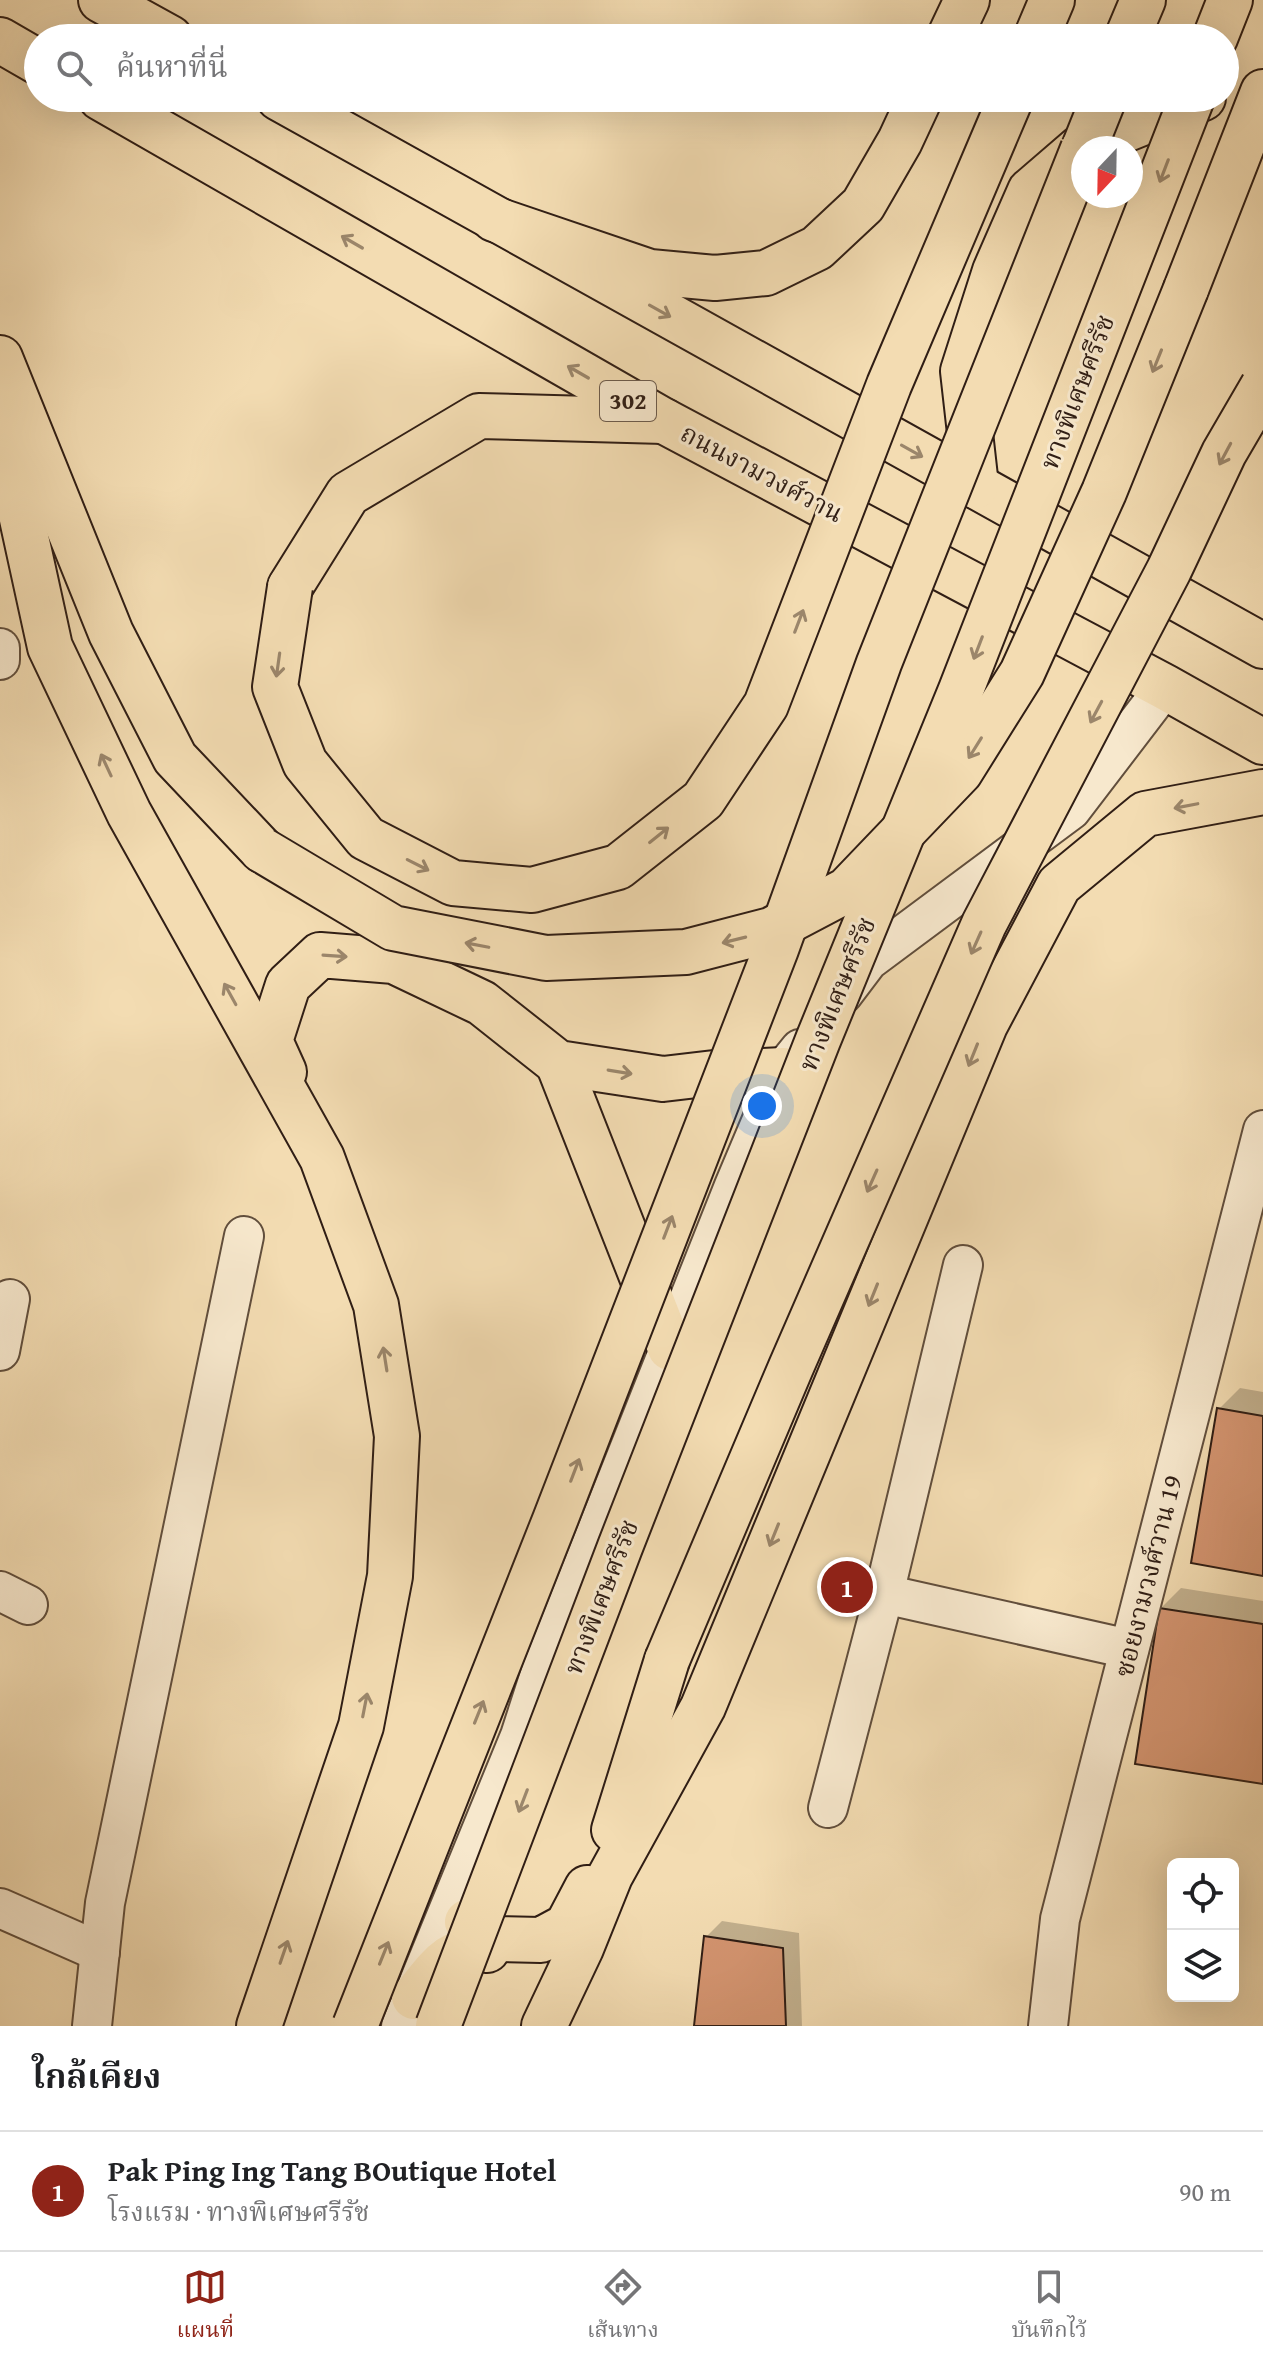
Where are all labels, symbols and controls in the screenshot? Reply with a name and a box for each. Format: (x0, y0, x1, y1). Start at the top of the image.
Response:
search box (24, 24, 1239, 112)
text: ค้นหาที่นี่ (116, 44, 228, 88)
icon: search (52, 46, 96, 90)
north arrow (1071, 136, 1143, 208)
one-way arrow (1155, 158, 1170, 183)
one-way arrow (341, 234, 364, 250)
one-way arrow (648, 303, 671, 319)
street label: ทางพิเศษศรีรัช (1029, 309, 1124, 475)
one-way arrow (1149, 348, 1163, 373)
one-way arrow (567, 363, 590, 379)
road number: 302 (600, 381, 656, 421)
street label: ถนนงามวงศ์วาน (674, 413, 851, 532)
one-way arrow (1216, 442, 1232, 465)
one-way arrow (900, 443, 923, 459)
one-way arrow (793, 609, 807, 634)
one-way arrow (970, 635, 984, 660)
one-way arrow (270, 651, 285, 677)
one-way arrow (1087, 699, 1103, 723)
one-way arrow (967, 736, 983, 759)
one-way arrow (98, 753, 113, 777)
one-way arrow (1174, 800, 1200, 815)
one-way arrow (648, 826, 669, 843)
one-way arrow (406, 858, 430, 873)
street label: ทางพิเศษศรีรัช (788, 911, 885, 1077)
one-way arrow (968, 930, 983, 954)
one-way arrow (722, 933, 748, 948)
one-way arrow (465, 936, 490, 951)
one-way arrow (321, 949, 348, 964)
one-way arrow (222, 982, 237, 1006)
one-way arrow (964, 1042, 979, 1067)
one-way arrow (606, 1065, 632, 1080)
your location (742, 1086, 782, 1126)
one-way arrow (864, 1168, 879, 1193)
one-way arrow (662, 1215, 676, 1240)
one-way arrow (865, 1282, 880, 1307)
one-way arrow (376, 1347, 391, 1372)
one-way arrow (568, 1458, 583, 1483)
street label: ซอยงามวงศ์วาน 19 (1104, 1471, 1191, 1681)
street label: ทางพิเศษศรีรัช (553, 1514, 648, 1680)
one-way arrow (766, 1523, 780, 1547)
pin: 1 (821, 1557, 873, 1617)
one-way arrow (359, 1693, 374, 1719)
one-way arrow (473, 1700, 487, 1725)
one-way arrow (515, 1788, 529, 1813)
map controls (1167, 1858, 1239, 2002)
button: locate (1167, 1858, 1239, 1930)
button: layers (1167, 1930, 1239, 2002)
one-way arrow (278, 1940, 293, 1965)
one-way arrow (378, 1941, 392, 1966)
text: ใกล้เคียง (32, 2051, 161, 2100)
text: Pak Ping Ing Tang BOutique Hotel (108, 2148, 556, 2192)
text: 1 (51, 2172, 65, 2211)
text: 90 m (1179, 2172, 1231, 2211)
text: โรงแรม · ทางพิเศษศรีรัช (108, 2192, 369, 2231)
tab: แผนที่ (176, 2265, 234, 2349)
tab: เส้นทาง (587, 2265, 659, 2349)
tab: บันทึกไว้ (1012, 2265, 1087, 2349)

